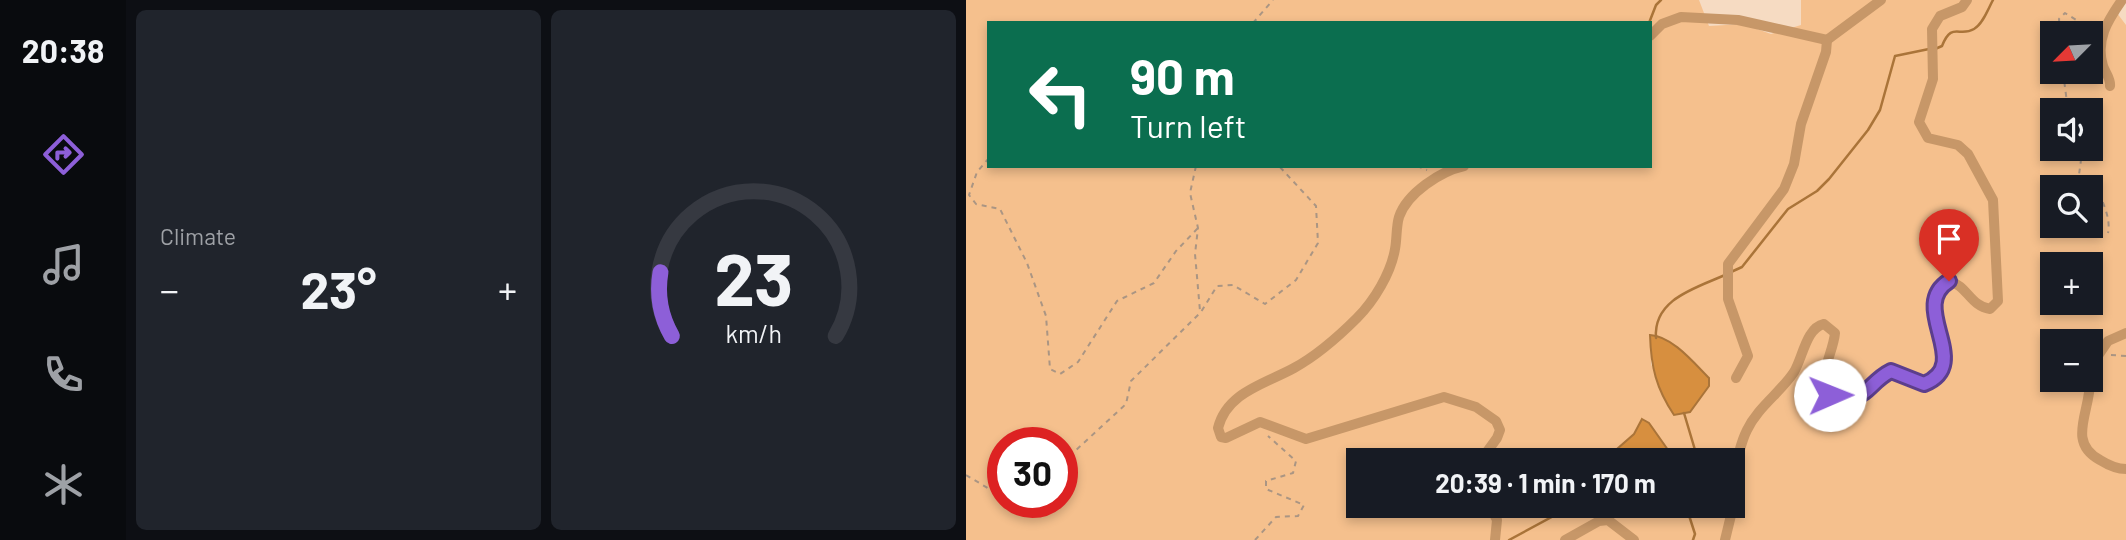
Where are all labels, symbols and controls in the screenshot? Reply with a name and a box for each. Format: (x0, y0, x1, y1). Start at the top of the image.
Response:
north arrow (2040, 21, 2104, 84)
map controls (2040, 21, 2103, 392)
text: 20:38 (22, 31, 104, 69)
text: 90 m (1130, 46, 1235, 105)
icon: left (1015, 49, 1106, 140)
button: sound (2040, 98, 2103, 161)
text: Turn left (1130, 106, 1247, 144)
icon: directions (39, 130, 88, 179)
button: search (2040, 175, 2103, 238)
pin (1919, 209, 1979, 281)
icon: arrive (1930, 220, 1968, 258)
text: Climate (160, 222, 236, 250)
text: 23 (714, 233, 793, 321)
icon: music (39, 240, 88, 289)
button: + (2040, 252, 2103, 315)
text: 23° (300, 257, 377, 319)
text: − (160, 266, 179, 312)
text: + (498, 266, 517, 312)
text: km/h (725, 318, 782, 348)
button: − (2040, 329, 2103, 392)
icon: phone (39, 350, 88, 399)
position arrow (1793, 358, 1867, 432)
speed limit sign: 30 (987, 427, 1078, 518)
icon: climate (39, 460, 88, 509)
text: 20:39 · 1 min · 170 m (1435, 467, 1656, 498)

